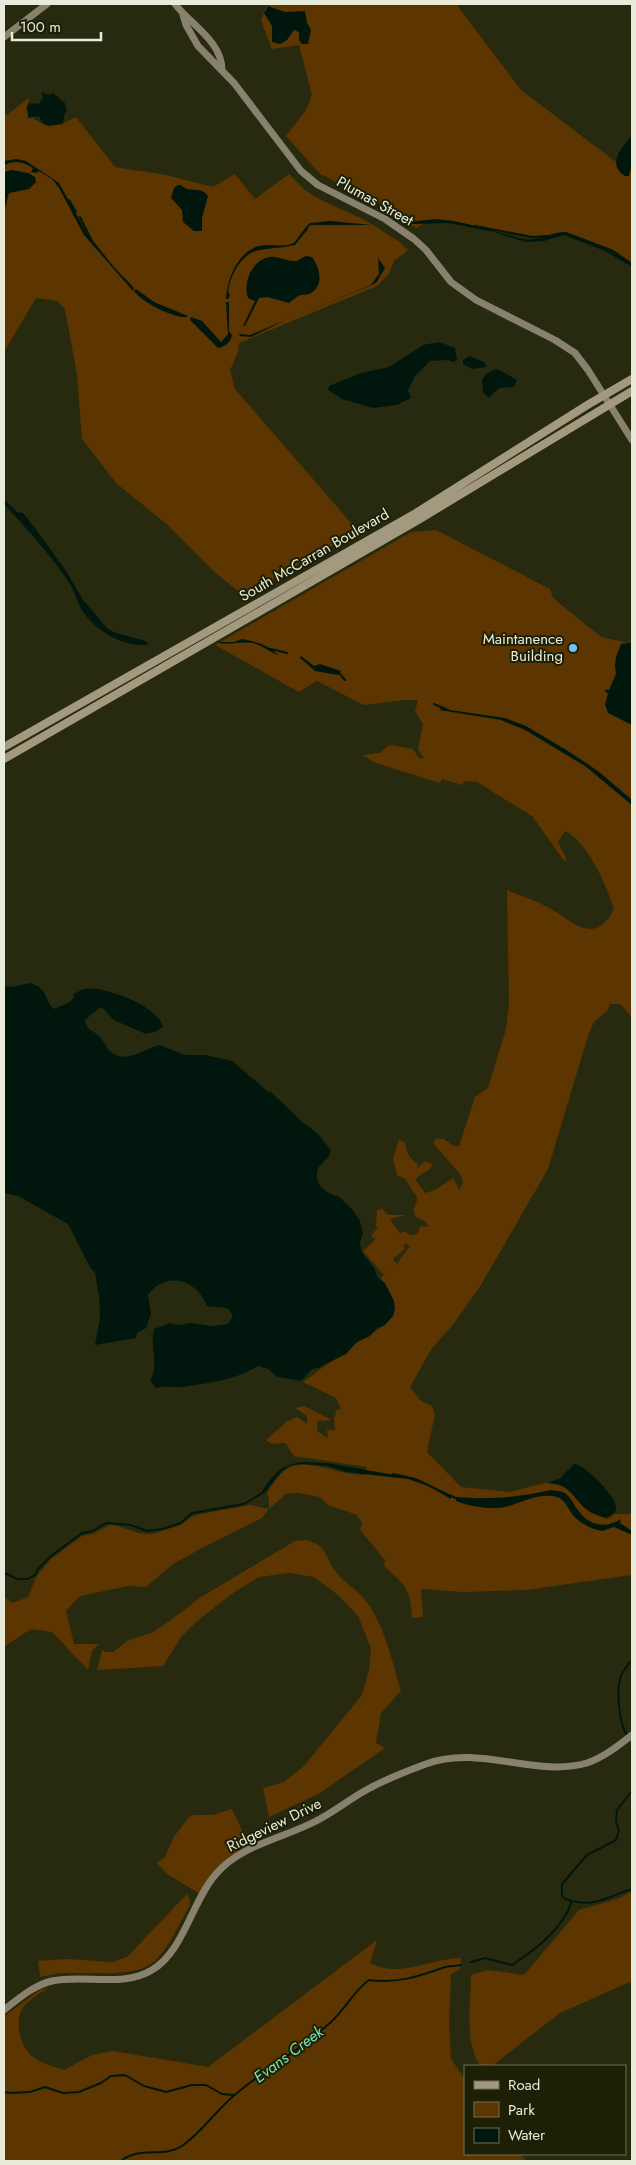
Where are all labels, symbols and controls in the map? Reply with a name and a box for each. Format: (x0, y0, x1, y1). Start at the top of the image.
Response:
scale bar (12, 10, 101, 42)
text: 100 m (20, 16, 61, 38)
street label: Plumas Street (333, 171, 418, 231)
street label: South McCarran Boulevard (235, 503, 393, 607)
place label: Maintanence Building (483, 628, 563, 667)
marker: Maintanence Building (567, 642, 579, 654)
street label: Ridgeview Drive (223, 1792, 325, 1857)
water label: Evans Creek (249, 2020, 329, 2088)
legend (464, 2065, 626, 2155)
text: Road (508, 2074, 540, 2096)
text: Park (508, 2099, 535, 2121)
text: Water (508, 2124, 546, 2146)

